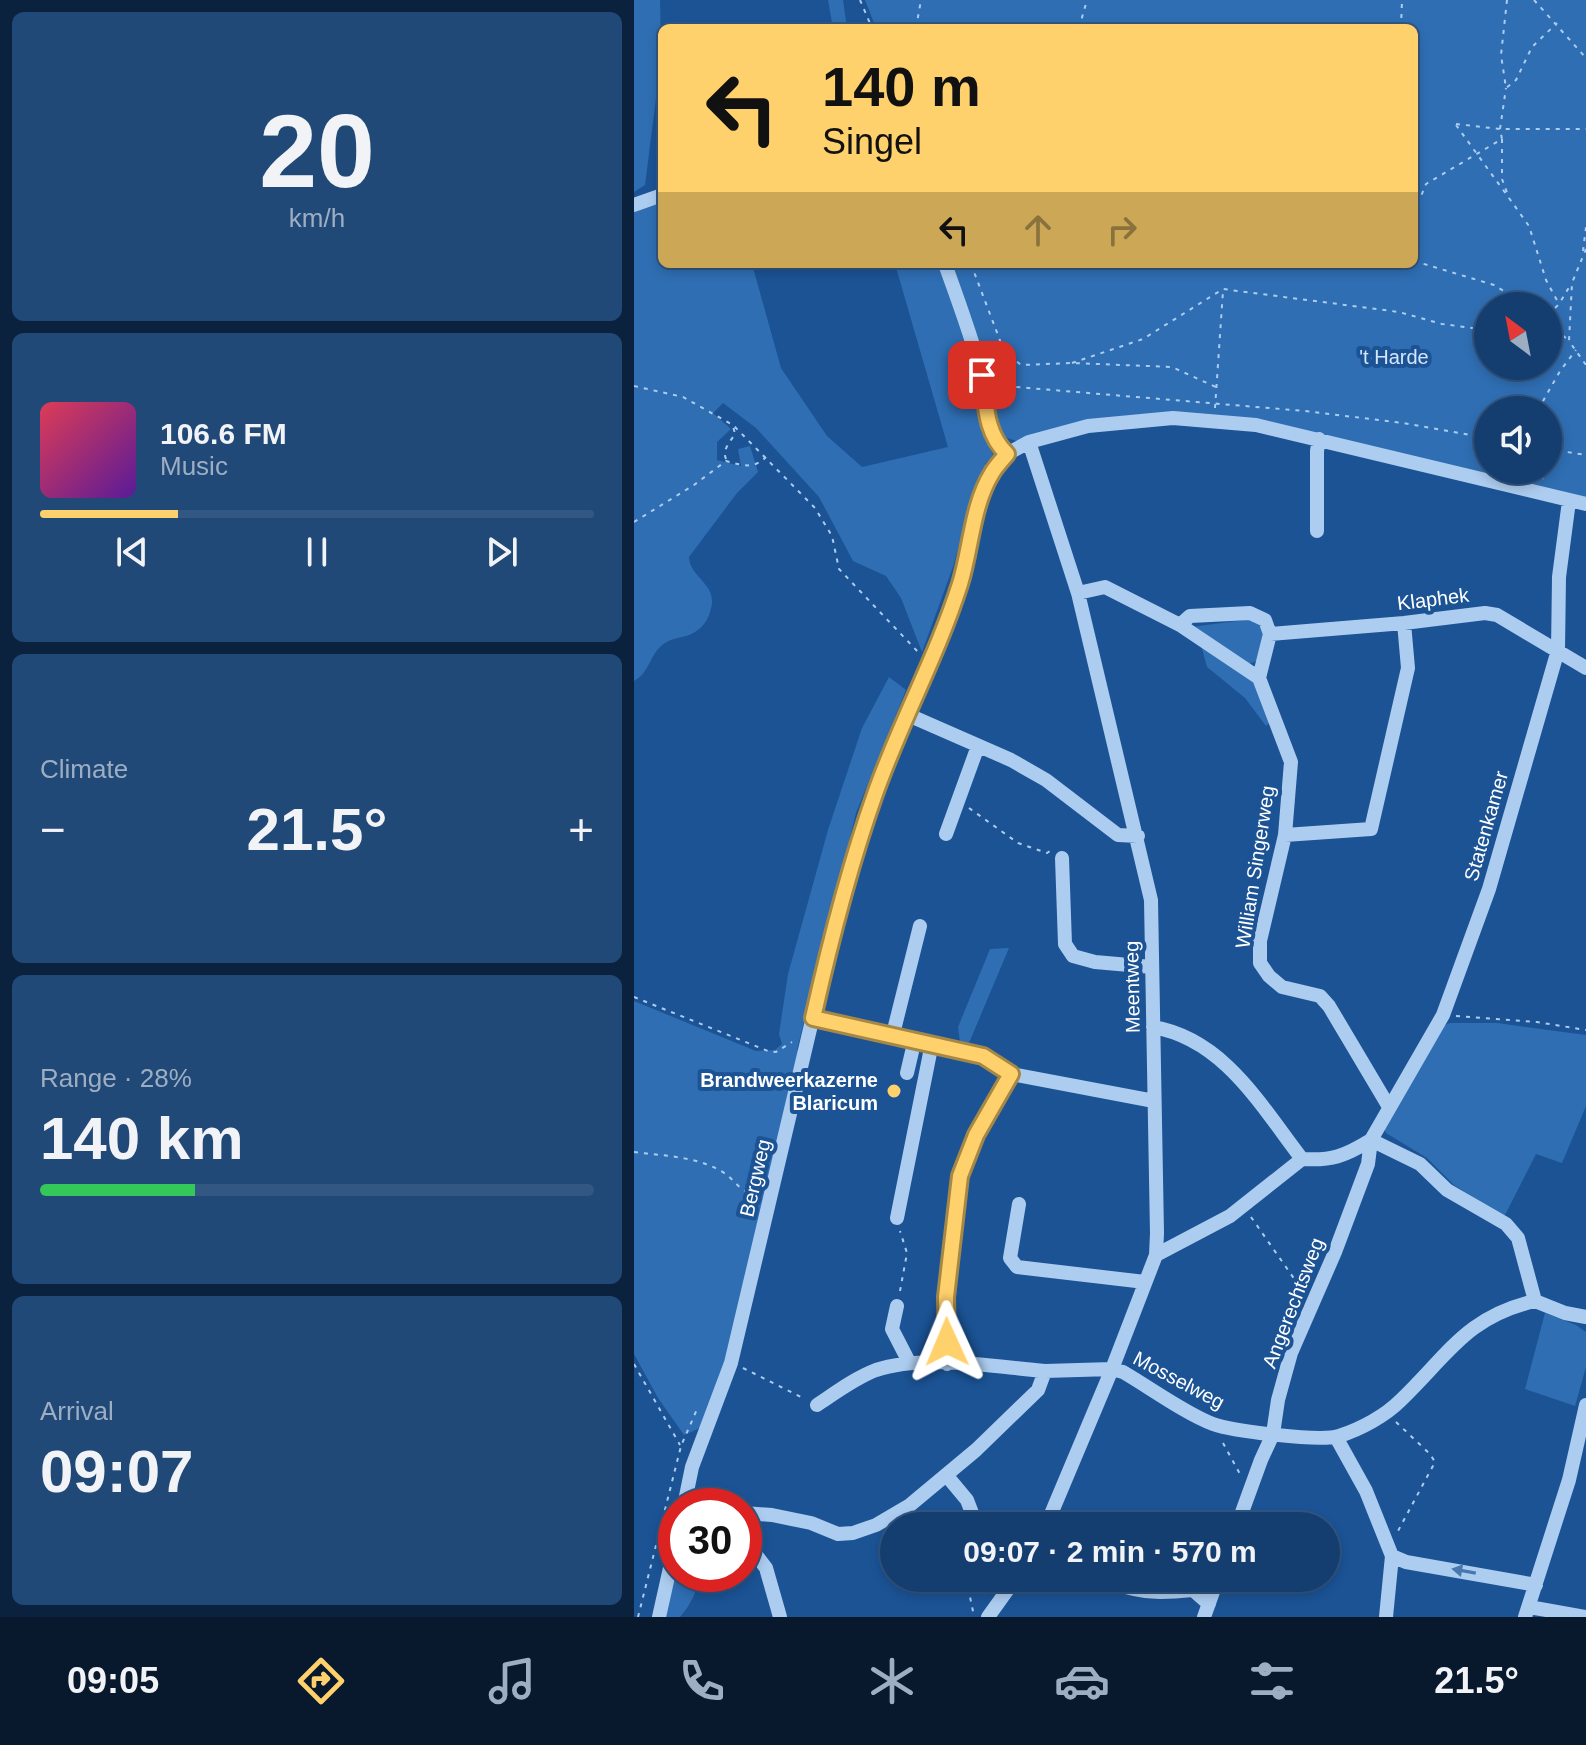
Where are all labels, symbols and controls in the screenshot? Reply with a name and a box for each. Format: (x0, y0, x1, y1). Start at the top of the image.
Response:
text: 140 m (822, 55, 981, 118)
icon: left (690, 56, 794, 160)
text: 20 (259, 93, 375, 209)
text: Singel (822, 121, 922, 162)
text: km/h (289, 203, 345, 233)
icon: left (932, 208, 976, 252)
icon: ahead (1016, 208, 1060, 252)
icon: right (1100, 208, 1144, 252)
north arrow (1474, 292, 1562, 380)
map controls (1474, 292, 1562, 484)
pin (948, 341, 1016, 409)
park label: 't Harde (1359, 346, 1429, 368)
icon: arrive (960, 353, 1004, 397)
button: sound (1474, 396, 1562, 484)
text: 106.6 FM (160, 417, 287, 450)
text: Music (160, 451, 228, 481)
icon: previous (110, 530, 154, 574)
icon: pause (295, 530, 339, 574)
icon: next (480, 530, 524, 574)
street label: Klaphek (1396, 584, 1471, 614)
text: Climate (40, 754, 128, 784)
street label: Statenkamer (1460, 768, 1512, 884)
street label: William Singerweg (1231, 784, 1279, 950)
text: 21.5° (247, 796, 387, 863)
text: − (40, 805, 66, 854)
text: + (568, 805, 594, 854)
street label: Meentweg (1120, 941, 1144, 1033)
text: Range · 28% (40, 1063, 192, 1093)
place label: Brandweerkazerne Blaricum (700, 1069, 878, 1114)
marker: Brandweerkazerne Blaricum (885, 1082, 903, 1100)
text: 140 km (40, 1105, 244, 1172)
street label: Bergweg (735, 1137, 775, 1219)
street label: Angerechtsweg (1258, 1235, 1328, 1371)
position arrow (905, 1300, 989, 1384)
street label: Mosselweg (1130, 1347, 1228, 1413)
text: Arrival (40, 1396, 114, 1426)
text: 09:07 (40, 1438, 193, 1505)
speed limit sign: 30 (658, 1488, 762, 1592)
text: 09:07 · 2 min · 570 m (963, 1535, 1257, 1568)
one-way arrow (1451, 1565, 1476, 1577)
icon: directions (293, 1653, 349, 1709)
icon: music (484, 1653, 540, 1709)
icon: phone (674, 1653, 730, 1709)
icon: climate (864, 1653, 920, 1709)
icon: car (1054, 1653, 1110, 1709)
icon: filters (1244, 1653, 1300, 1709)
text: 09:05 (67, 1660, 159, 1701)
text: 21.5° (1434, 1660, 1519, 1701)

